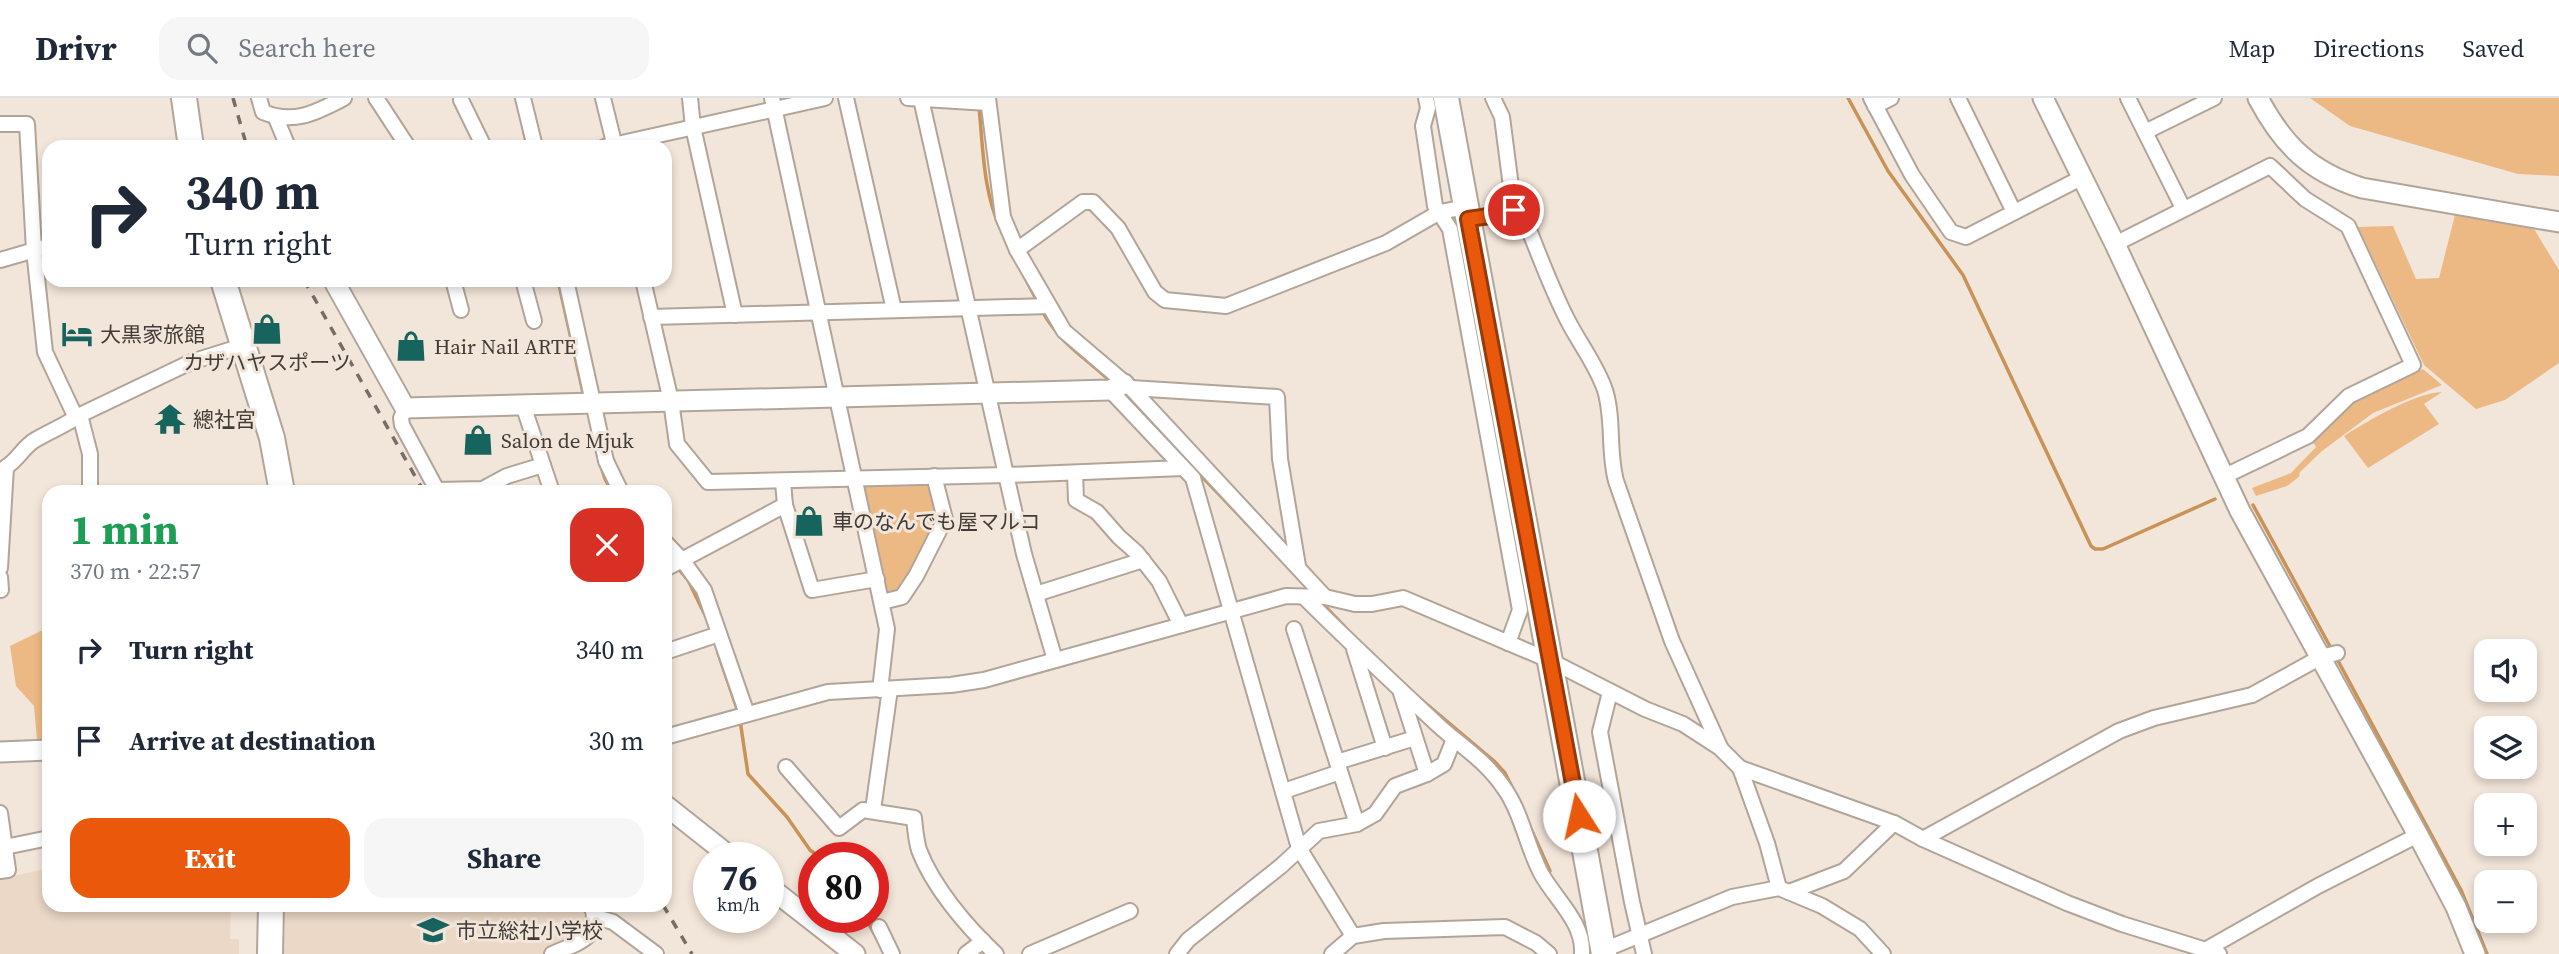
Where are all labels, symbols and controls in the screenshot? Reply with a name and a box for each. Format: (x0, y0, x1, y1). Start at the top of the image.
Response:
search box (159, 17, 649, 80)
text: Drivr (35, 26, 117, 71)
icon: search (183, 29, 221, 67)
text: Search here (239, 30, 376, 66)
text: Map (2228, 32, 2275, 65)
text: Directions (2313, 32, 2424, 65)
text: Saved (2462, 32, 2524, 65)
text: 340 m (185, 158, 320, 225)
icon: right (70, 168, 161, 259)
pin (1484, 180, 1544, 240)
icon: arrive (1495, 191, 1533, 229)
text: Turn right (185, 222, 331, 266)
shop icon: カザハヤスポーツ (250, 312, 284, 346)
hotel icon: 大黒家旅館 (60, 317, 94, 351)
place label: 大黒家旅館 (100, 320, 205, 349)
shop icon: Hair Nail ARTE (394, 329, 428, 363)
place label: Hair Nail ARTE (434, 332, 576, 361)
place label: カザハヤスポーツ (183, 348, 351, 377)
temple icon: 總社宮 (153, 402, 187, 436)
place label: 總社宮 (193, 405, 256, 434)
shop icon: Salon de Mjuk (461, 423, 495, 457)
place label: Salon de Mjuk (501, 426, 634, 455)
text: 1 min (70, 500, 179, 558)
shop icon: 車のなんでも屋マルコ (792, 504, 826, 538)
place label: 車のなんでも屋マルコ (832, 507, 1041, 536)
button: close (570, 508, 644, 582)
text: 370 m · 22:57 (70, 555, 201, 587)
icon: right (70, 631, 108, 669)
text: Turn right (129, 632, 253, 668)
text: 340 m (576, 632, 644, 668)
map controls (2474, 639, 2537, 933)
button: sound (2474, 639, 2537, 702)
button: layers (2474, 716, 2537, 779)
icon: arrive (70, 722, 108, 760)
text: Arrive at destination (129, 723, 376, 759)
text: 30 m (589, 723, 644, 759)
position arrow (1542, 779, 1616, 853)
button: + (2474, 793, 2537, 856)
button: Exit (70, 818, 350, 898)
button: Share (364, 818, 644, 898)
speed limit sign: 80 (798, 842, 889, 933)
text: 76 (720, 854, 757, 902)
button: − (2474, 870, 2537, 933)
text: km/h (717, 892, 760, 917)
school or university icon: 市立総社小学校 (416, 913, 450, 947)
place label: 市立総社小学校 (456, 916, 603, 945)

